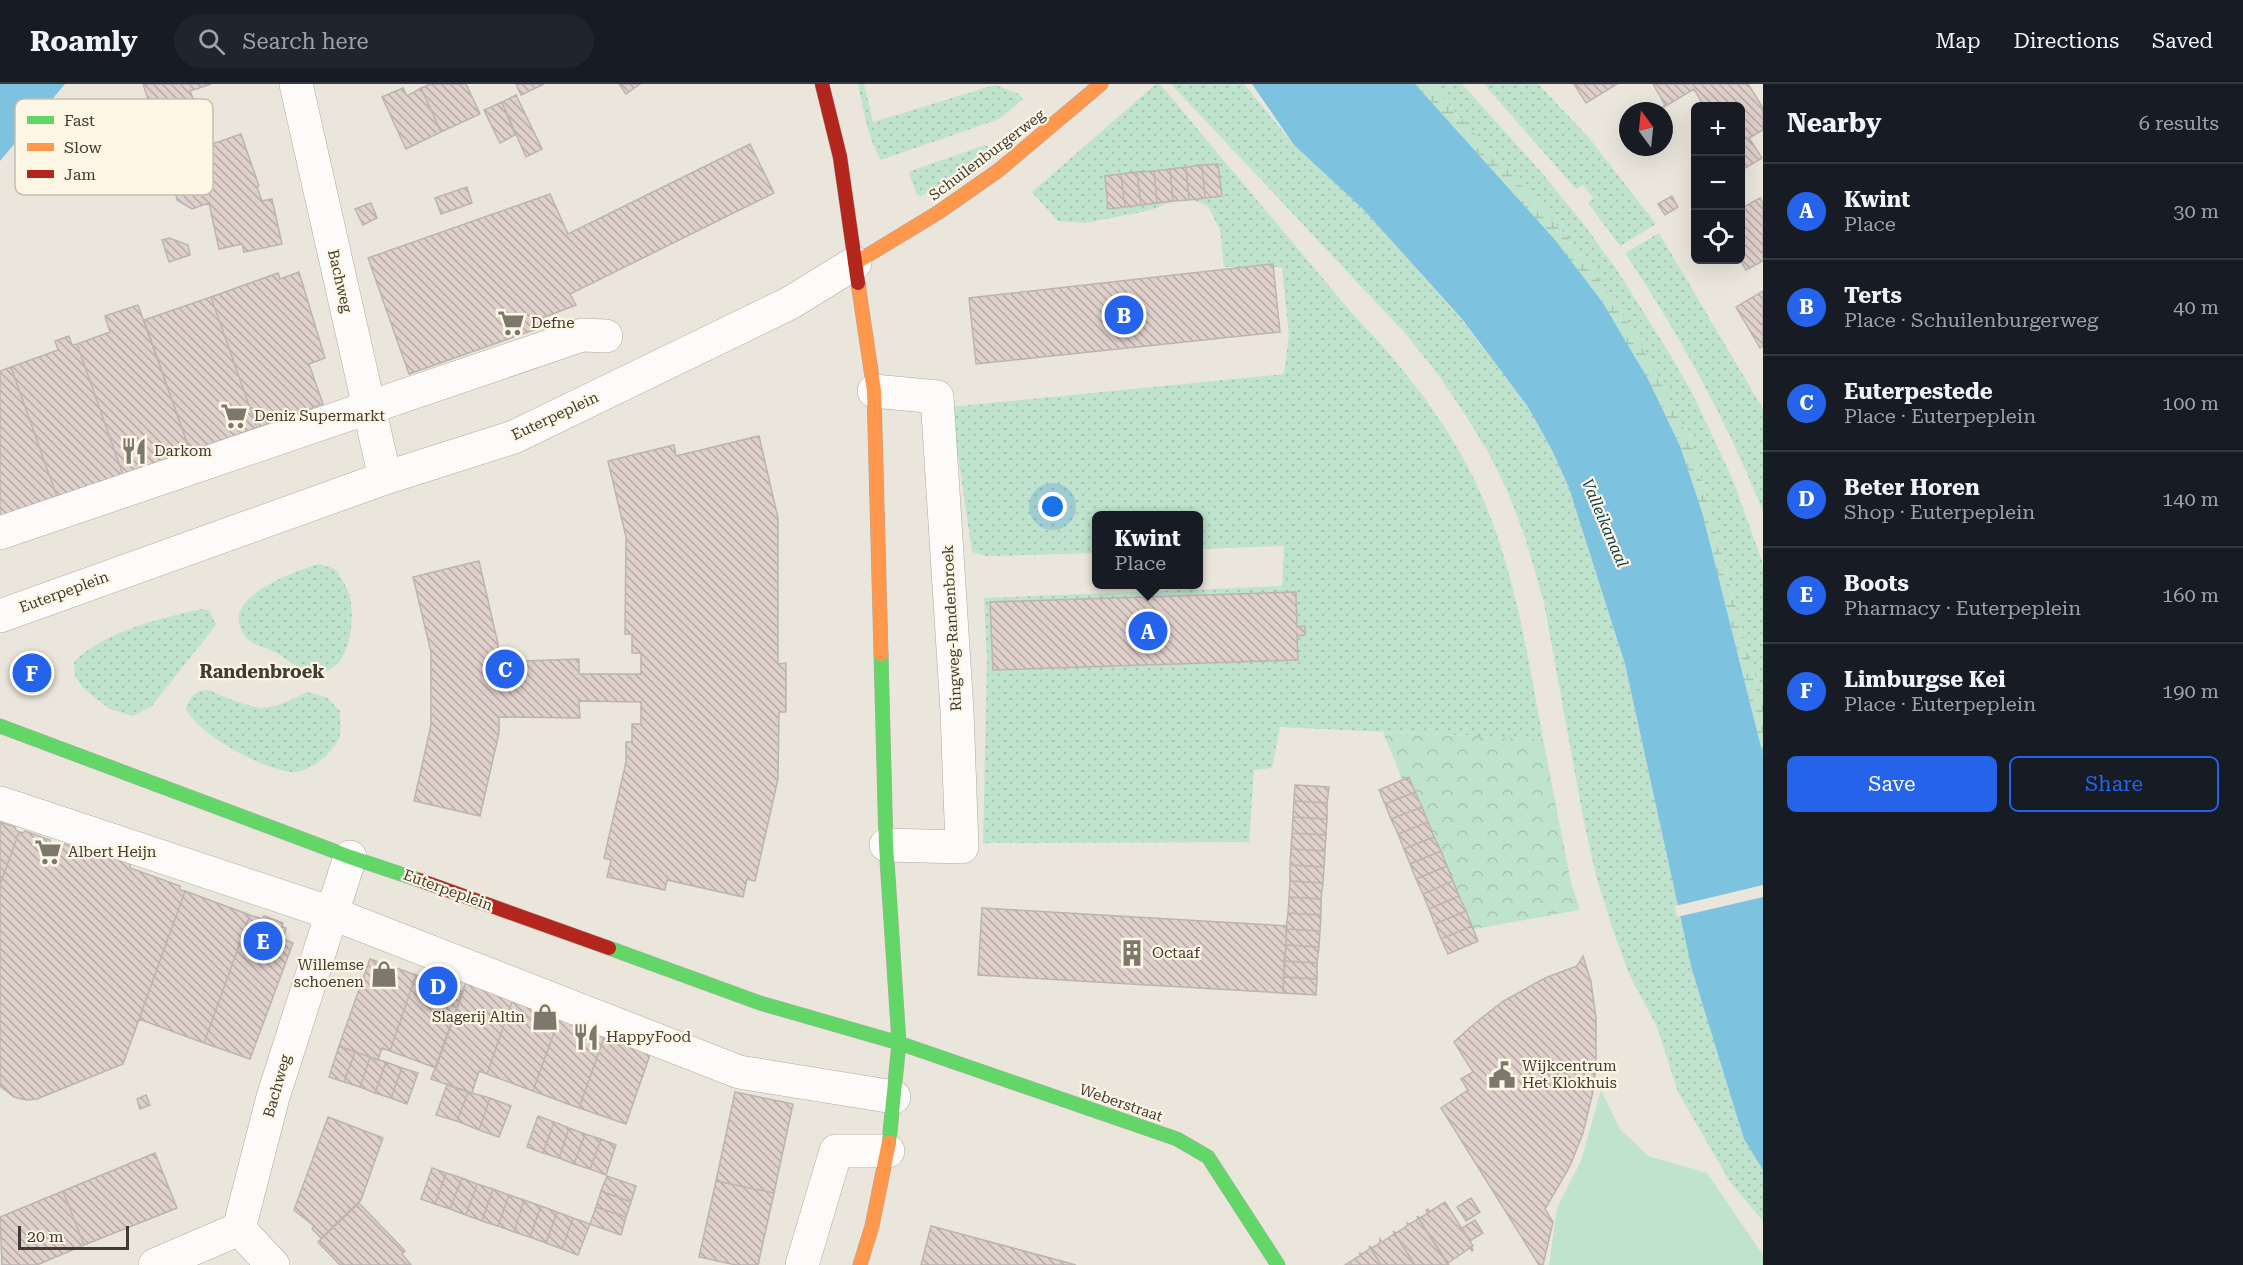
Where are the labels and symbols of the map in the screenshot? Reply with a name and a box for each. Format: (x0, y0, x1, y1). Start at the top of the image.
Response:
legend (15, 99, 213, 195)
north arrow (1619, 102, 1673, 156)
street label: Schuilenburgerweg (925, 105, 1049, 204)
text: Fast (64, 111, 95, 130)
text: Slow (64, 138, 102, 157)
text: Jam (64, 165, 96, 184)
street label: Bachweg (324, 247, 356, 315)
pin: B (1104, 292, 1144, 338)
supermarket icon: Defne (496, 308, 526, 338)
place label: Defne (531, 314, 575, 332)
street label: Euterpeplein (509, 388, 602, 444)
supermarket icon: Deniz Supermarkt (219, 401, 249, 431)
place label: Deniz Supermarkt (254, 407, 386, 425)
restaurant icon: Darkom (119, 436, 149, 466)
place label: Darkom (154, 442, 212, 460)
water label: Valleikanaal (1578, 476, 1632, 570)
your location (1038, 492, 1067, 521)
street label: Ringweg-Randenbroek (939, 544, 965, 712)
street label: Euterpeplein (17, 567, 112, 617)
pin: A (1128, 608, 1168, 654)
pin: C (486, 646, 524, 692)
pin: F (12, 650, 51, 696)
district label: Randenbroek (199, 661, 325, 682)
supermarket icon: Albert Heijn (33, 837, 63, 867)
place label: Albert Heijn (68, 843, 157, 861)
street label: Euterpeplein (401, 865, 496, 915)
pin: E (244, 918, 282, 964)
building icon: Octaaf (1117, 938, 1147, 968)
place label: Octaaf (1152, 944, 1201, 962)
place label: Willemse schoenen (294, 956, 364, 991)
shop icon: Willemse schoenen (369, 959, 399, 989)
pin: D (418, 964, 458, 1008)
shop icon: Slagerij Altin (530, 1002, 560, 1032)
place label: Slagerij Altin (432, 1008, 525, 1026)
restaurant icon: HappyFood (571, 1022, 601, 1052)
place label: HappyFood (606, 1028, 691, 1046)
street label: Bachweg (259, 1052, 295, 1120)
place label: Wijkcentrum Het Klokhuis (1522, 1057, 1617, 1092)
public building icon: Wijkcentrum Het Klokhuis (1487, 1060, 1517, 1090)
street label: Weberstraat (1077, 1080, 1165, 1126)
scale bar (18, 1223, 129, 1250)

